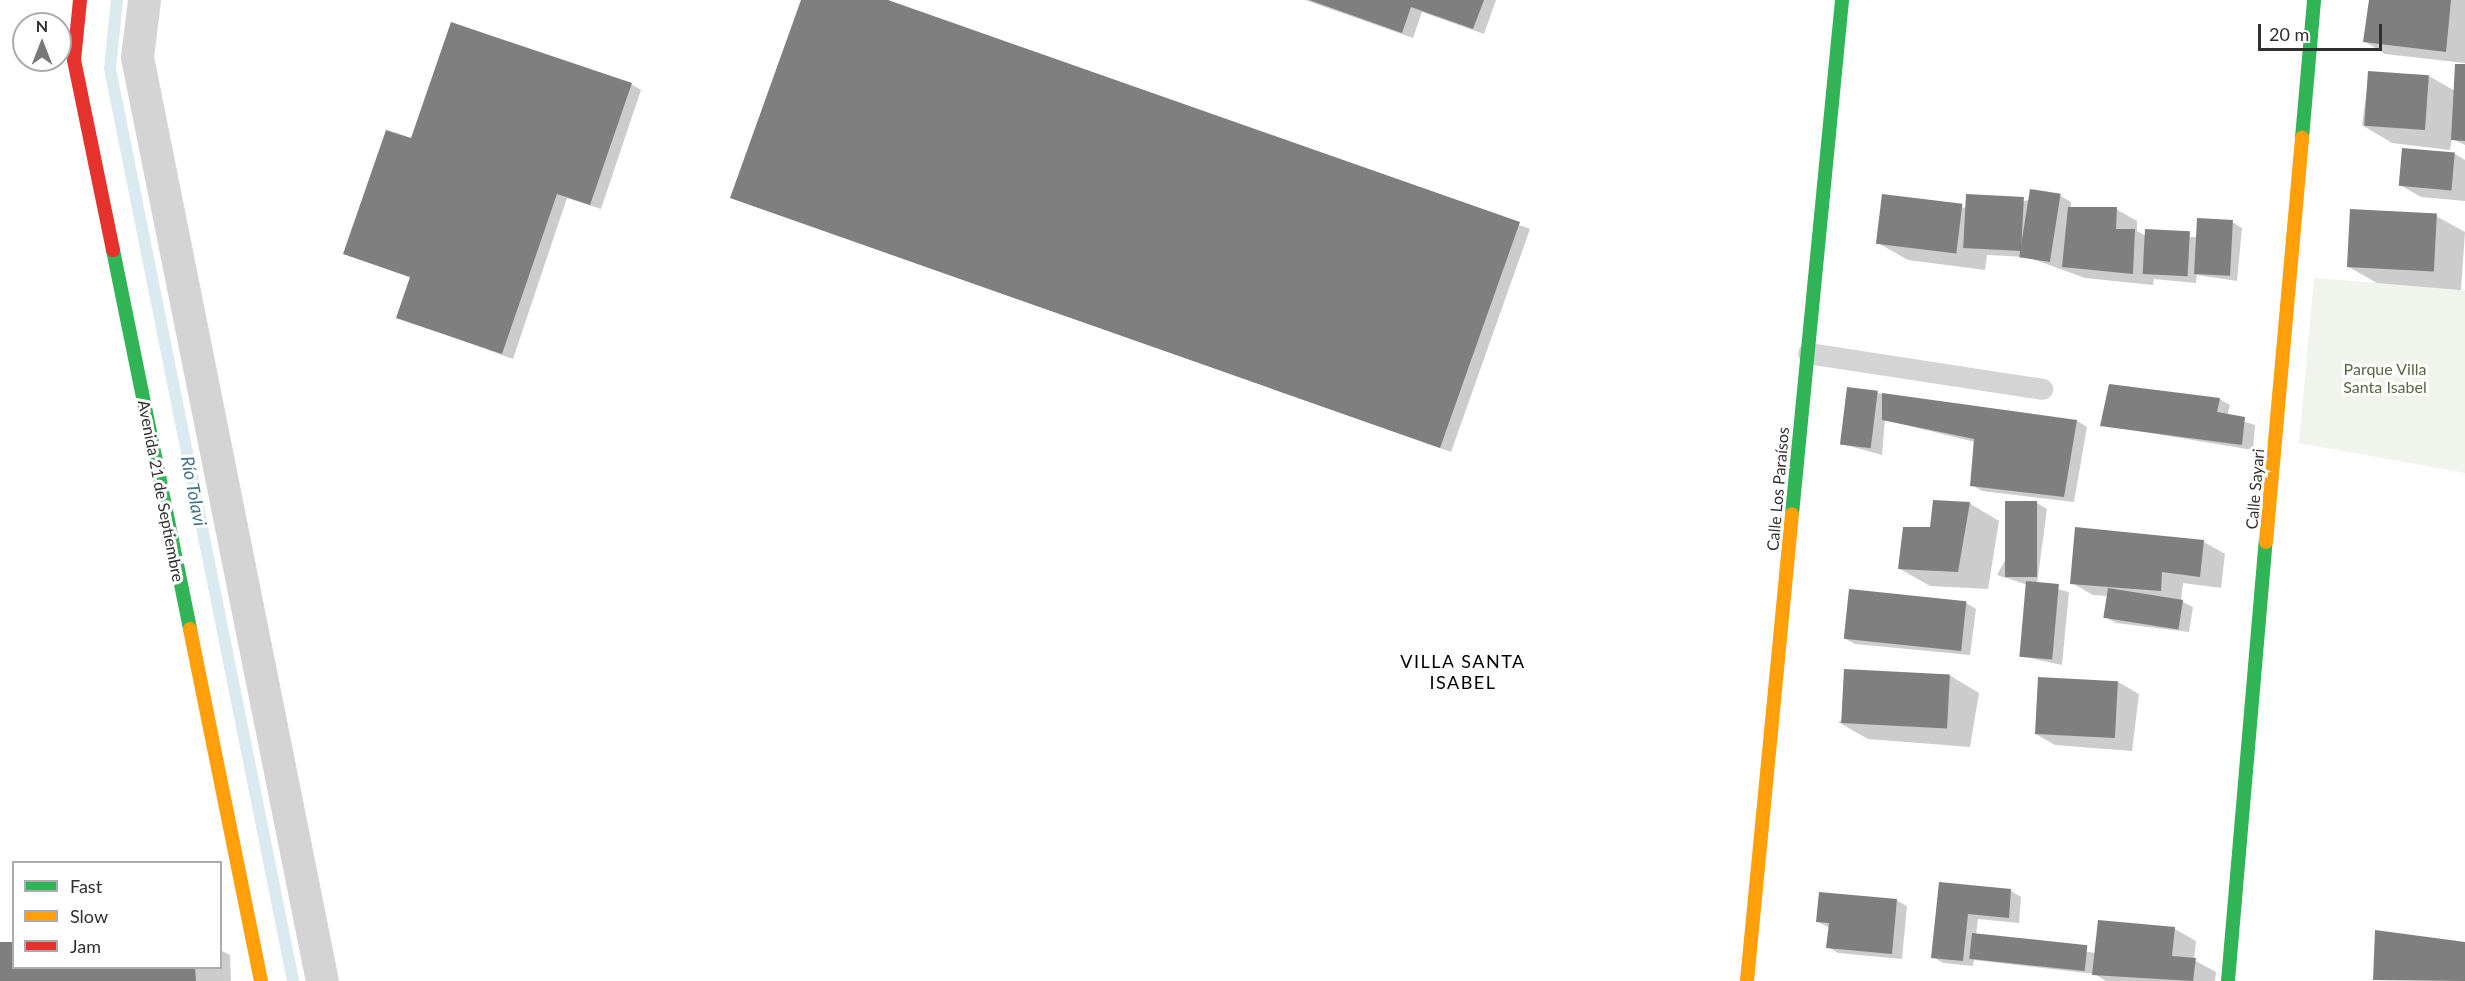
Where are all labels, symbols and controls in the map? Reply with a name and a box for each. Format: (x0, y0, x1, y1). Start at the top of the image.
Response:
north arrow (12, 12, 72, 72)
scale bar (2261, 12, 2386, 50)
text: N (36, 16, 48, 35)
text: 20 m (2269, 23, 2309, 45)
park label: Parque Villa Santa Isabel (2343, 359, 2427, 397)
street label: Avenida 21 de Septiembre (134, 398, 188, 584)
street label: Calle Los Paraísos (1763, 426, 1793, 552)
street label: Calle Sayari (2242, 448, 2268, 530)
water label: Río Tolavi (177, 454, 211, 528)
district label: VILLA SANTA ISABEL (1400, 651, 1526, 694)
legend (12, 861, 222, 969)
text: Fast (70, 875, 102, 897)
text: Slow (70, 905, 108, 927)
text: Jam (70, 935, 101, 957)

